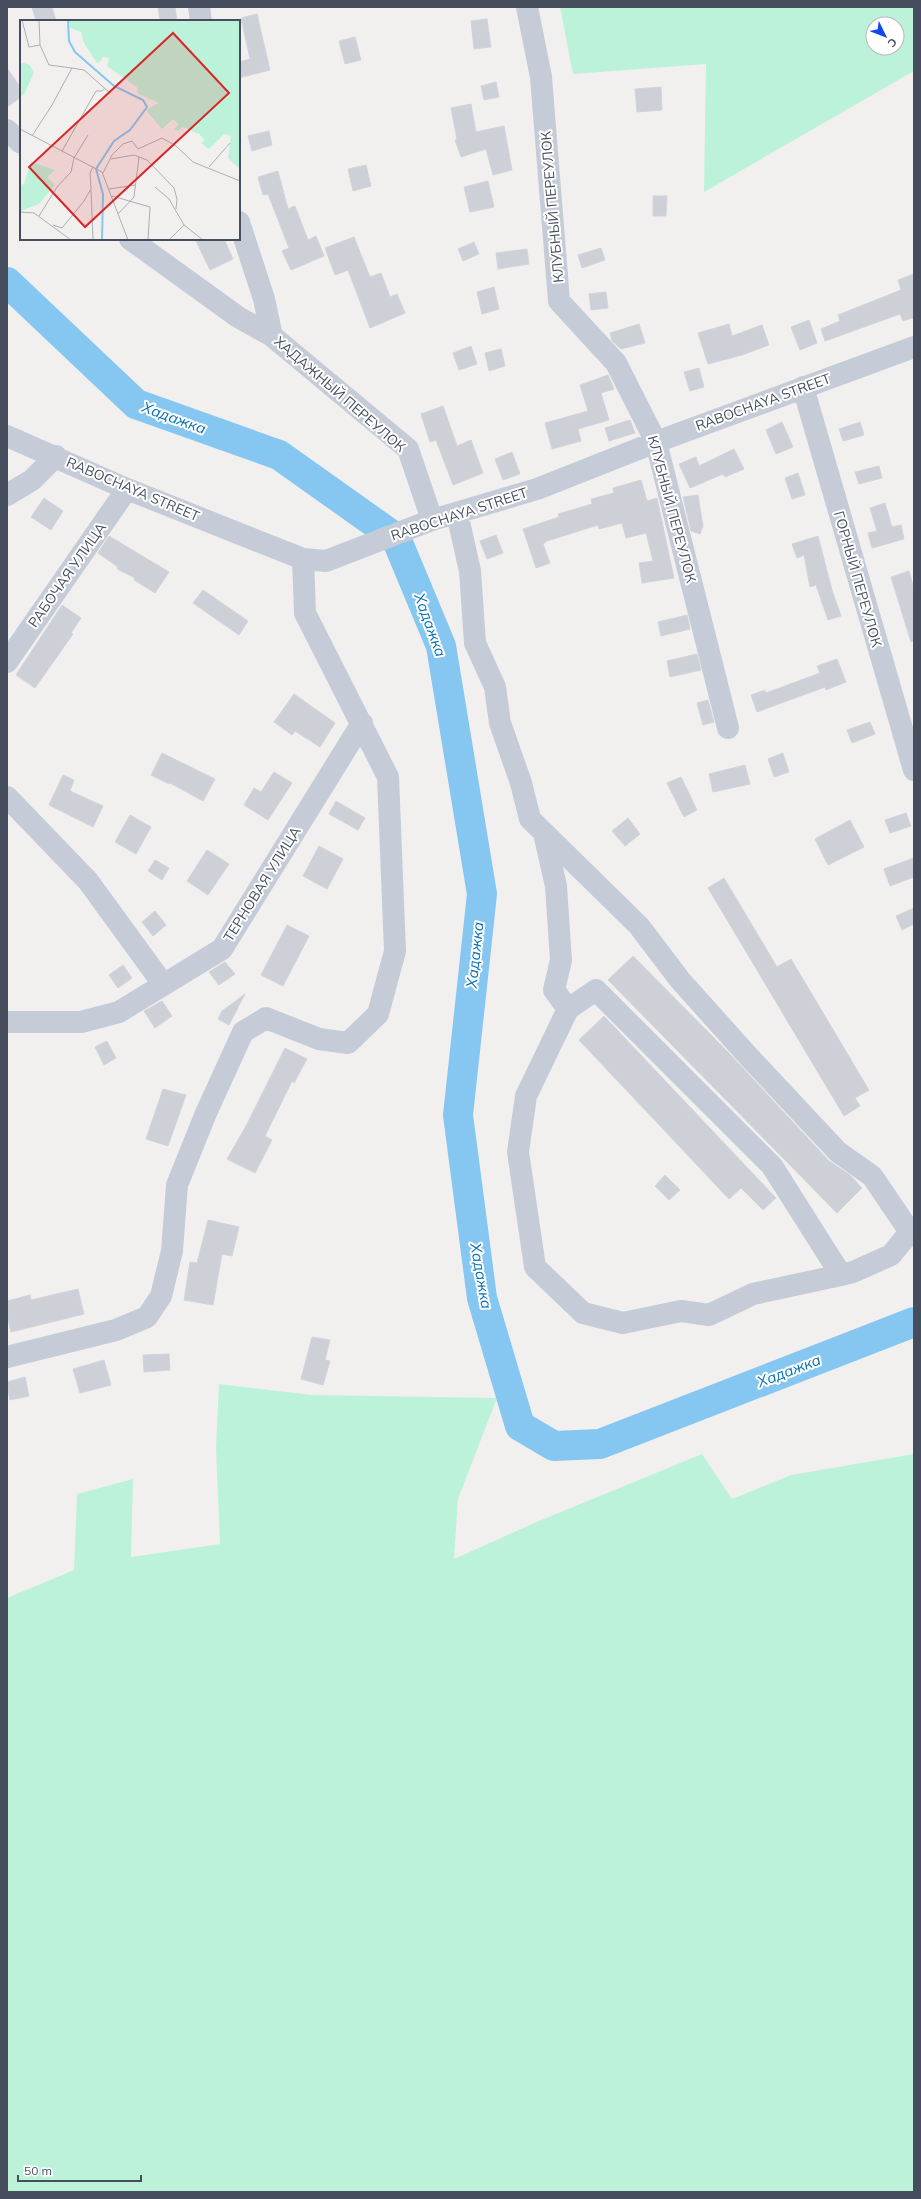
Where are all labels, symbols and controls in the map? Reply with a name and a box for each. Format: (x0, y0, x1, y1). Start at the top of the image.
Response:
north arrow (865, 16, 905, 56)
inset map (20, 20, 240, 240)
text: С (884, 35, 900, 51)
street label: КЛУБНЫЙ ПЕРЕУЛОК (536, 130, 568, 283)
street label: ХАДАЖНЫЙ ПЕРЕУЛОК (271, 332, 410, 456)
street label: RABOCHAYA STREET (693, 369, 834, 435)
water label: Хадажка (139, 397, 209, 438)
street label: КЛУБНЫЙ ПЕРЕУЛОК (644, 433, 701, 585)
street label: RABOCHAYA STREET (64, 453, 203, 525)
street label: RABOCHAYA STREET (388, 483, 530, 545)
street label: ГОРНЫЙ ПЕРЕУЛОК (830, 509, 886, 650)
street label: РАБОЧАЯ УЛИЦА (24, 519, 110, 631)
water label: Хадажка (410, 589, 451, 659)
street label: ТЕРНОВАЯ УЛИЦА (219, 823, 305, 945)
water label: Хадажка (461, 921, 487, 990)
water label: Хадажка (466, 1241, 497, 1310)
water label: Хадажка (753, 1350, 823, 1392)
scale bar (18, 2157, 141, 2183)
text: 50 m (24, 2163, 52, 2178)

